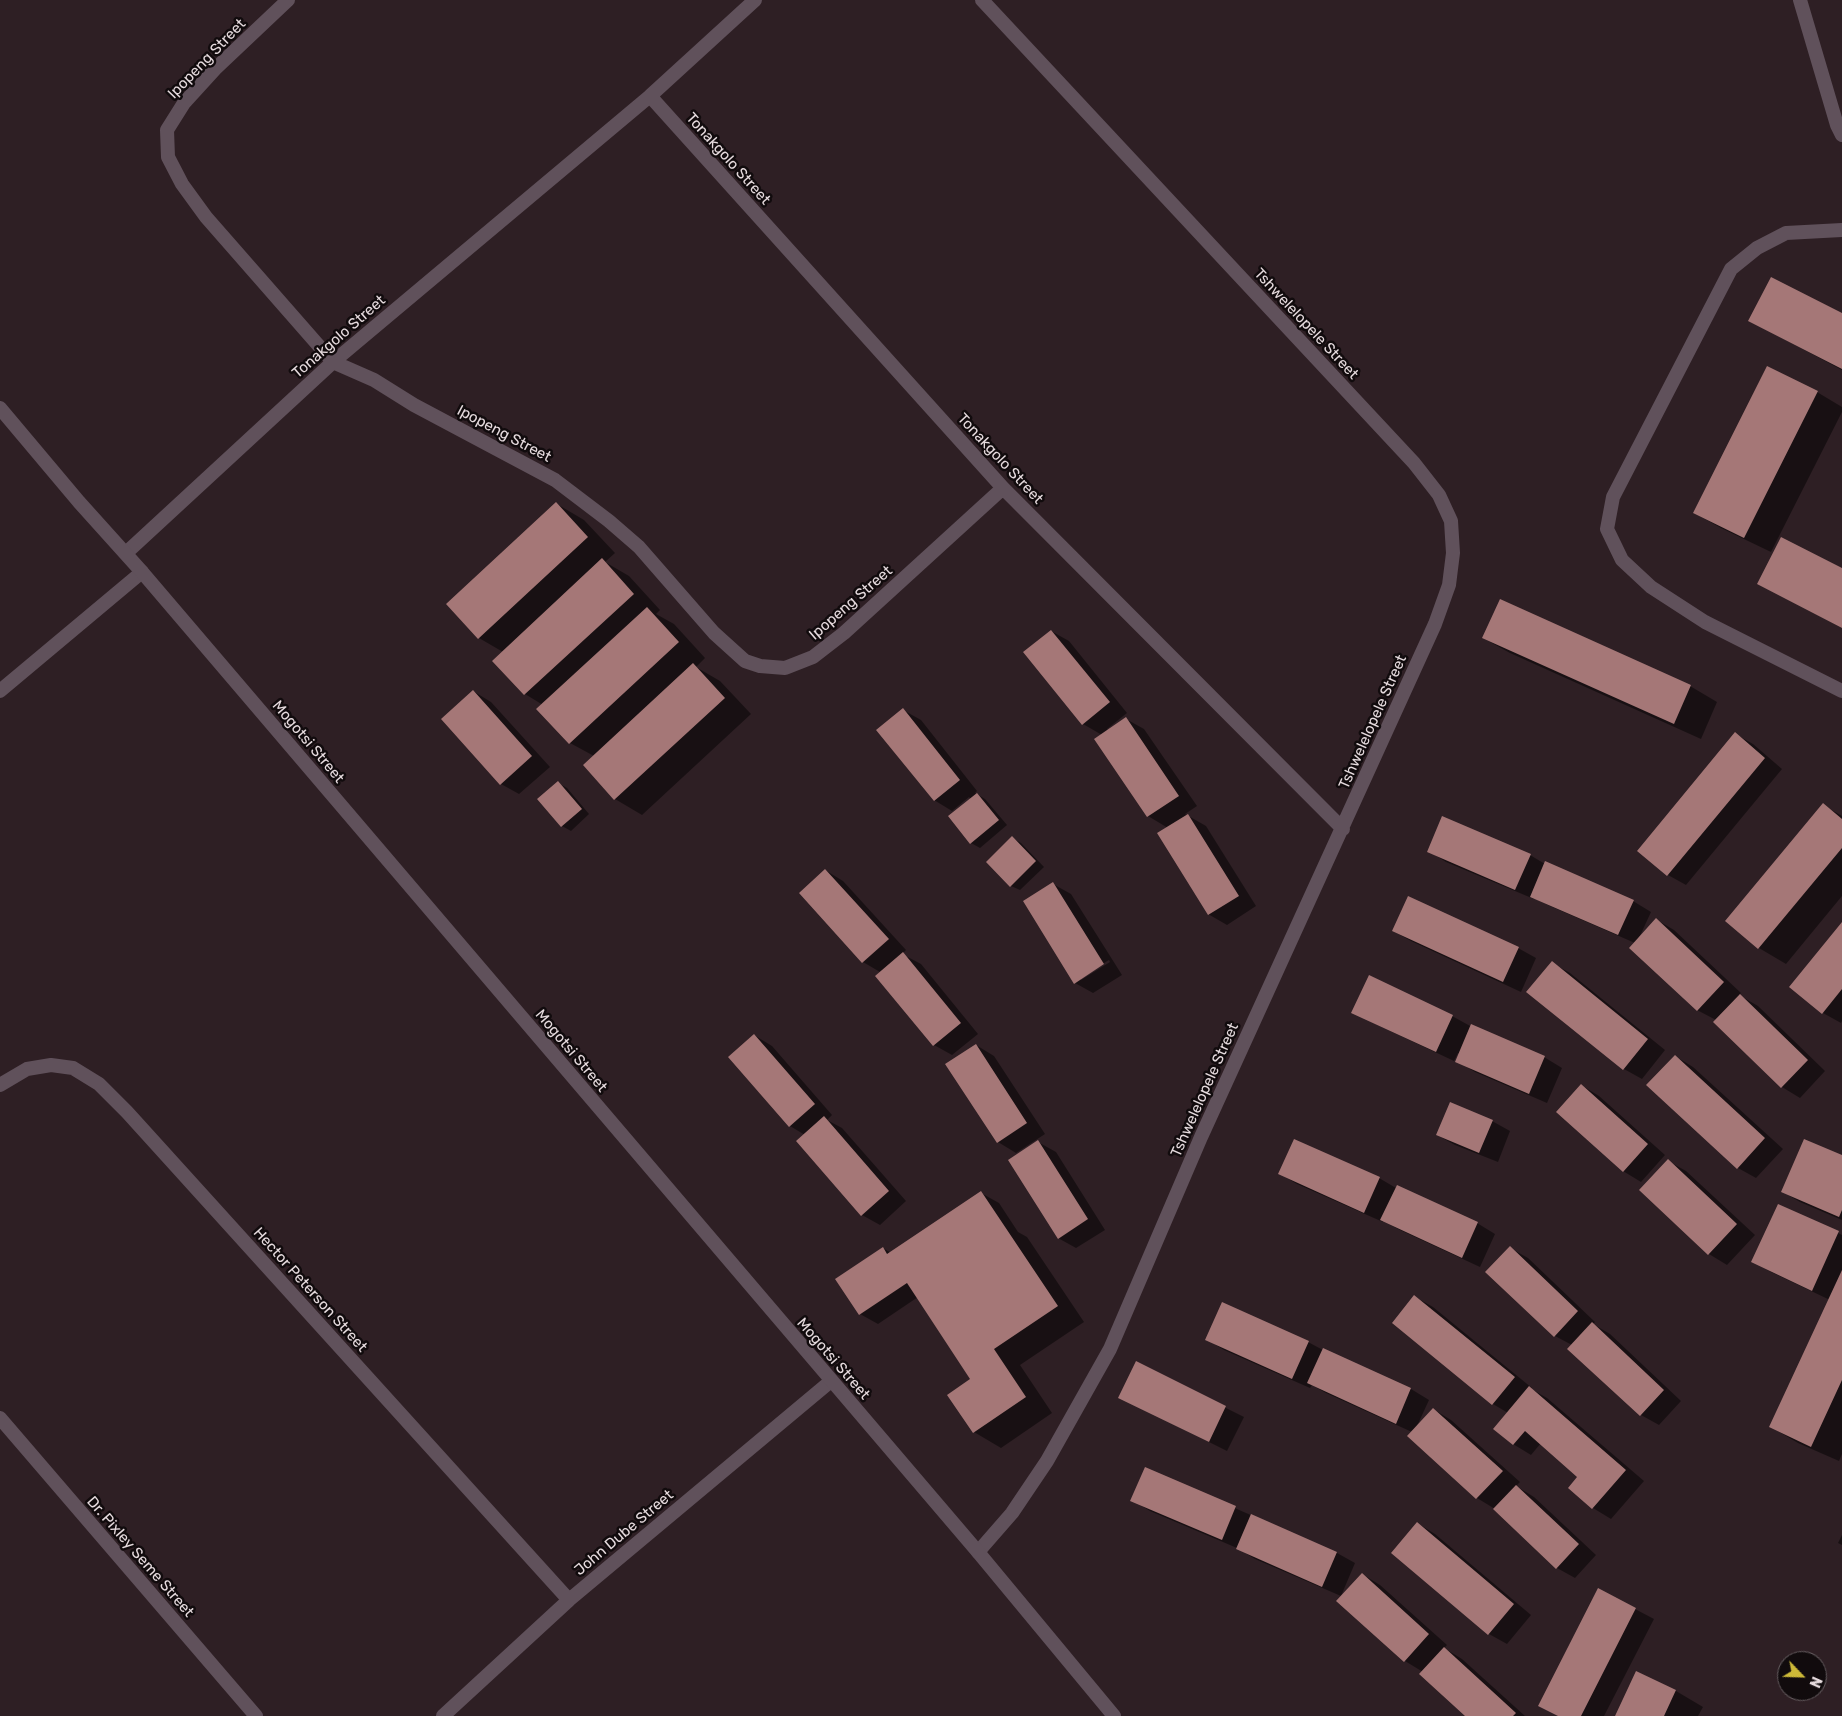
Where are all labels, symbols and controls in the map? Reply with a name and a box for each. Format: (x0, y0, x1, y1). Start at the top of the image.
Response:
street label: Ipopeng Street (164, 15, 250, 103)
street label: Tonakgolo Street (682, 109, 774, 209)
street label: Tshwelelopele Street (1250, 265, 1362, 383)
street label: Tonakgolo Street (289, 292, 389, 382)
street label: Ipopeng Street (454, 402, 554, 466)
street label: Tonakgolo Street (953, 410, 1047, 508)
street label: Ipopeng Street (806, 562, 896, 644)
street label: Tshwelelopele Street (1335, 652, 1411, 792)
street label: Mogotsi Street (268, 697, 348, 787)
street label: Mogotsi Street (531, 1006, 611, 1096)
street label: Tshwelelopele Street (1167, 1020, 1243, 1160)
street label: Hector Peterson Street (249, 1224, 371, 1356)
street label: Mogotsi Street (793, 1315, 873, 1403)
street label: John Dube Street (571, 1486, 677, 1580)
street label: Dr. Pixley Seme Street (83, 1493, 197, 1621)
north arrow (1777, 1651, 1827, 1701)
text: N (1805, 1674, 1825, 1690)

